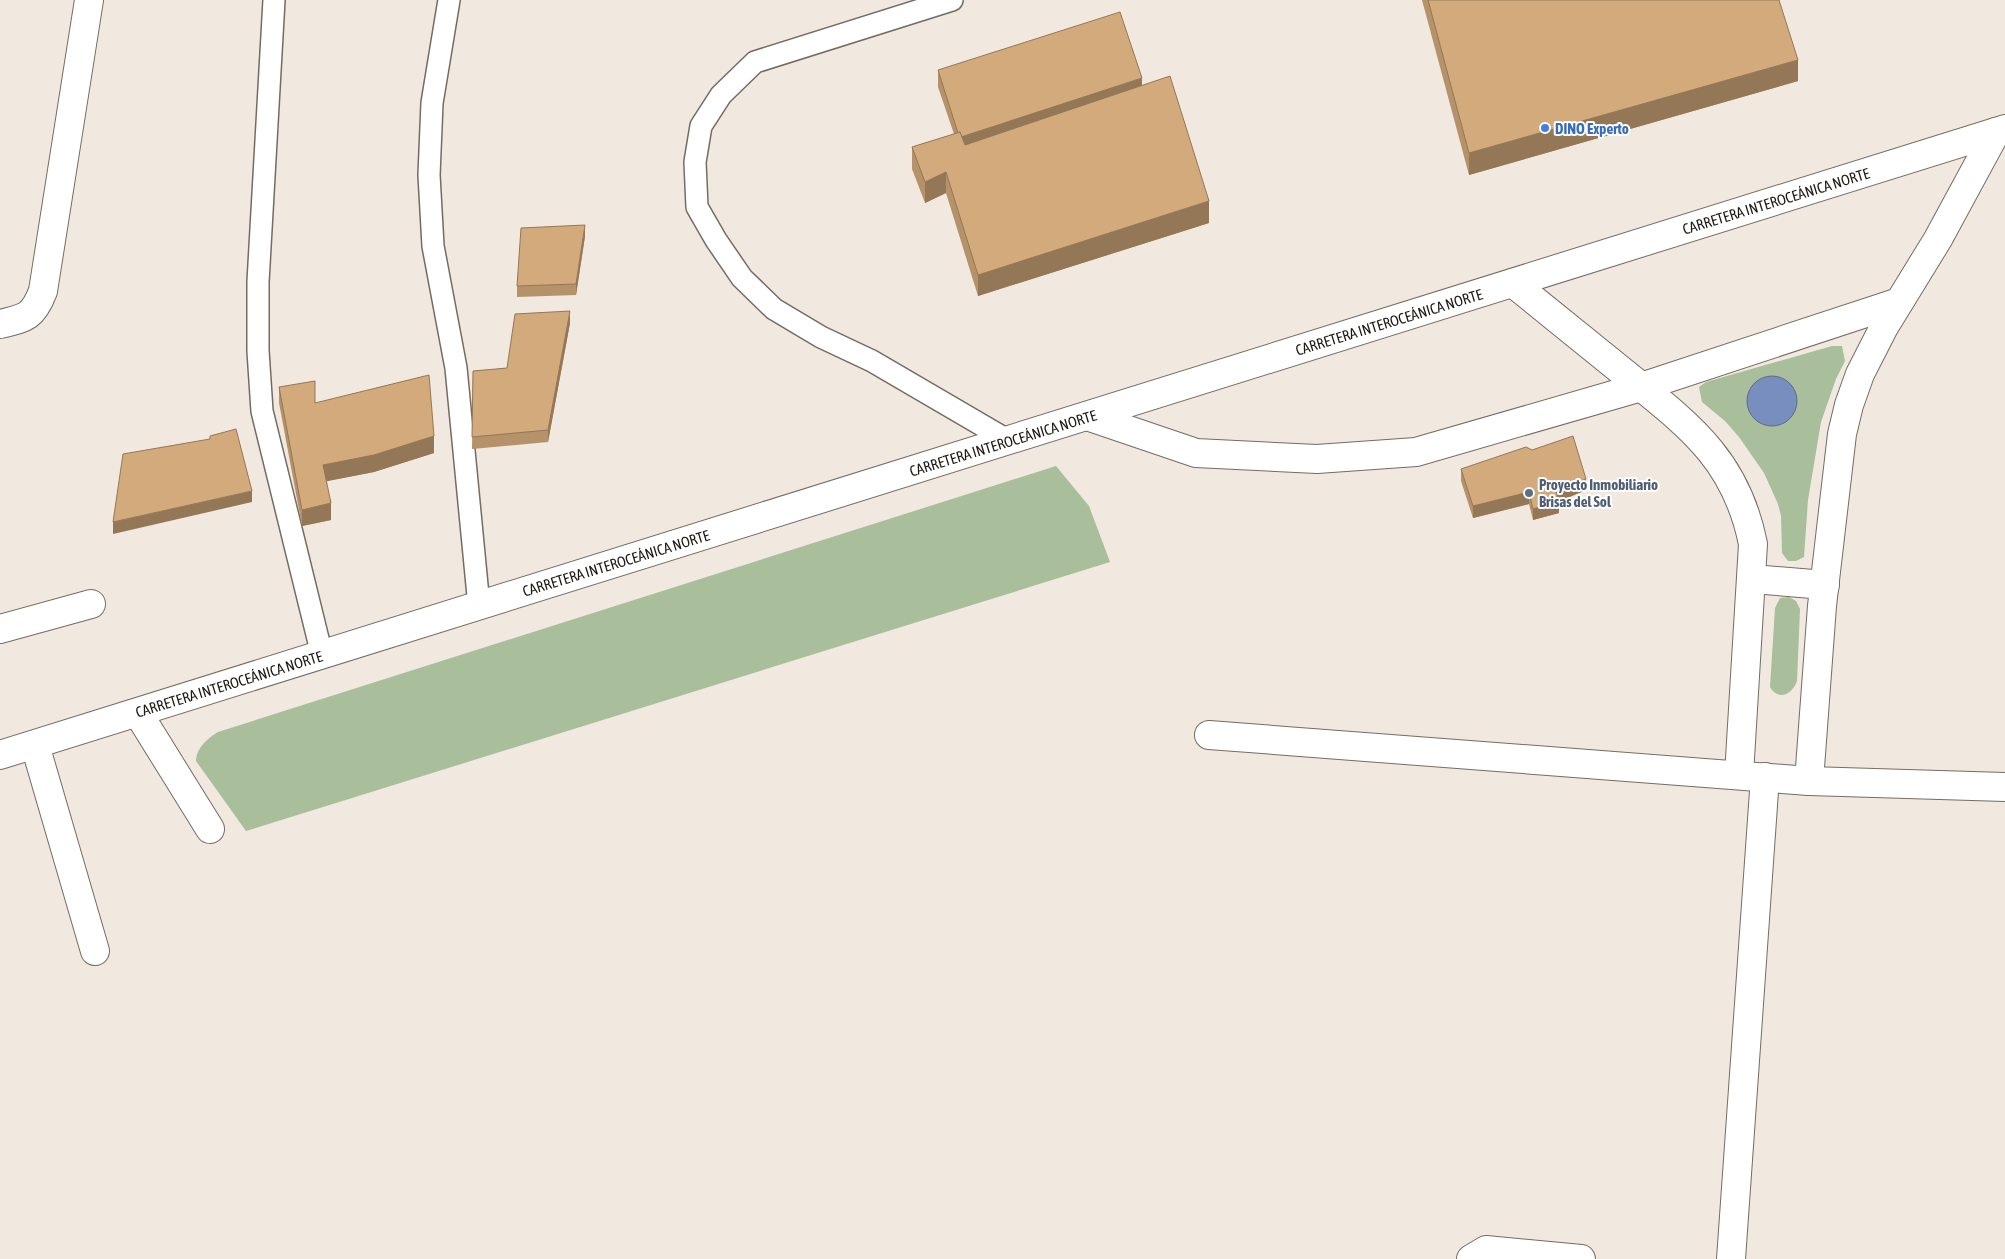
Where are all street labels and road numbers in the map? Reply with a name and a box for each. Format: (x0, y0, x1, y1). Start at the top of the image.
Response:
street label: CARRETERA INTEROCEÁNICA NORTE (1680, 164, 1872, 238)
street label: CARRETERA INTEROCEÁNICA NORTE (1293, 285, 1485, 359)
street label: CARRETERA INTEROCEÁNICA NORTE (907, 406, 1099, 480)
street label: CARRETERA INTEROCEÁNICA NORTE (520, 526, 712, 600)
street label: CARRETERA INTEROCEÁNICA NORTE (133, 647, 325, 721)

